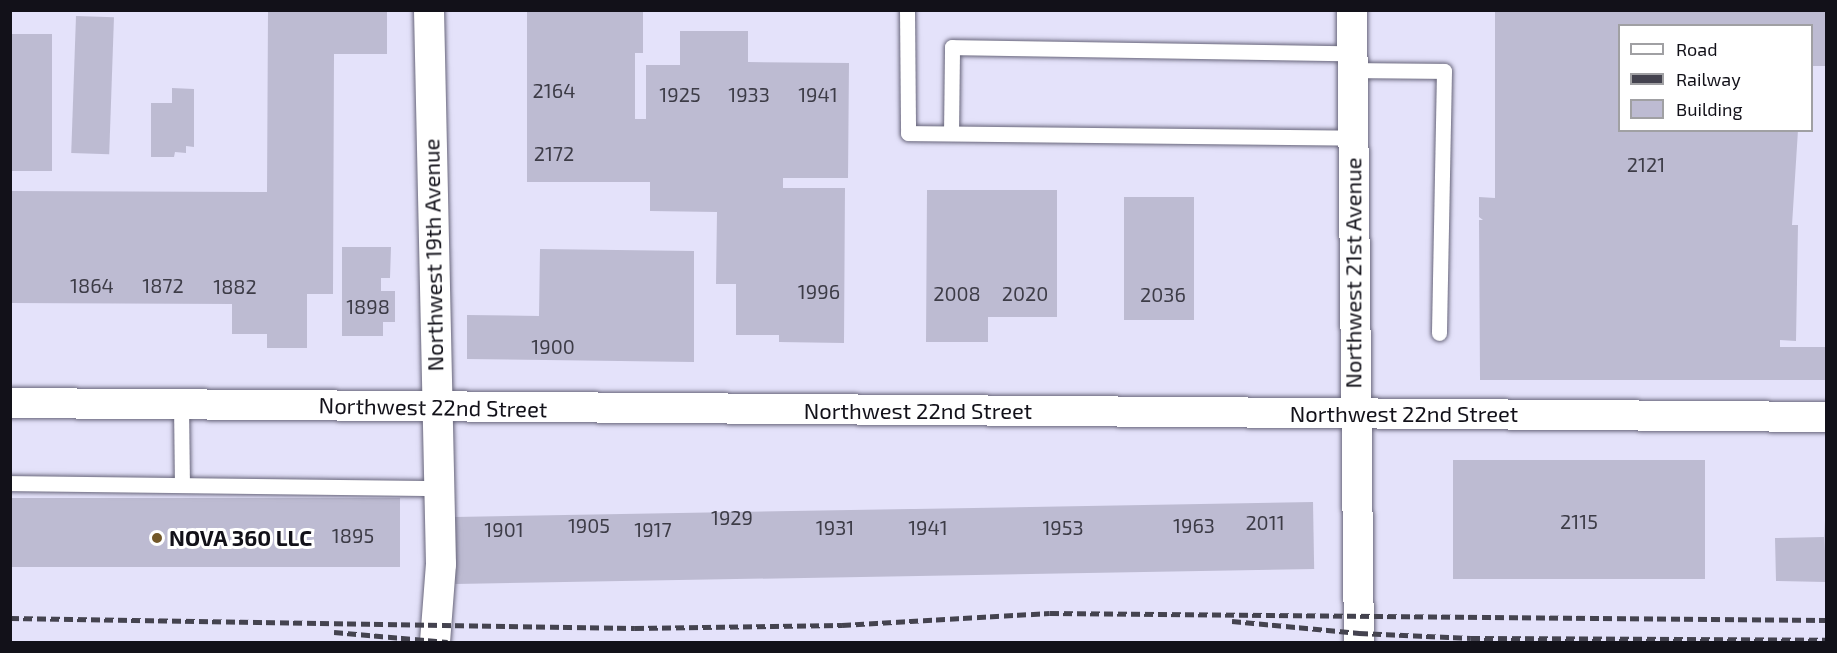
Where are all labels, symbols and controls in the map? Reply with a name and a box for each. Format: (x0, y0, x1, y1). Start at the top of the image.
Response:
legend (1618, 24, 1813, 132)
text: Road (1676, 38, 1717, 60)
text: Railway (1676, 68, 1741, 90)
house number: 2164 (533, 78, 575, 102)
house number: 1925 (659, 82, 701, 106)
house number: 1933 (728, 82, 770, 106)
house number: 1941 (798, 82, 838, 106)
text: Building (1676, 98, 1743, 120)
street label: Northwest 19th Avenue (418, 138, 448, 372)
house number: 2172 (534, 141, 574, 165)
house number: 2121 (1627, 152, 1665, 176)
street label: Northwest 21st Avenue (1340, 157, 1366, 389)
house number: 1864 (70, 273, 114, 297)
house number: 1872 (142, 273, 184, 297)
house number: 1882 (213, 274, 257, 298)
house number: 1996 (798, 279, 840, 303)
house number: 2008 (933, 281, 981, 305)
house number: 2020 (1002, 281, 1048, 305)
house number: 2036 (1140, 282, 1186, 306)
house number: 1898 (346, 294, 390, 318)
house number: 1900 (531, 334, 575, 358)
street label: Northwest 22nd Street (319, 392, 547, 422)
street label: Northwest 22nd Street (804, 398, 1032, 424)
street label: Northwest 22nd Street (1290, 401, 1518, 427)
house number: 1929 (711, 505, 753, 529)
house number: 2115 (1560, 509, 1598, 533)
house number: 2011 (1245, 510, 1285, 534)
house number: 1905 (568, 513, 610, 537)
house number: 1963 (1173, 513, 1215, 537)
house number: 1931 (816, 515, 854, 539)
house number: 1941 (908, 515, 948, 539)
house number: 1953 (1042, 515, 1084, 539)
house number: 1901 (484, 517, 524, 541)
house number: 1917 (634, 517, 672, 541)
house number: 1895 (332, 523, 374, 547)
place label: NOVA 360 LLC (169, 525, 313, 551)
marker: NOVA 360 LLC (150, 531, 164, 545)

